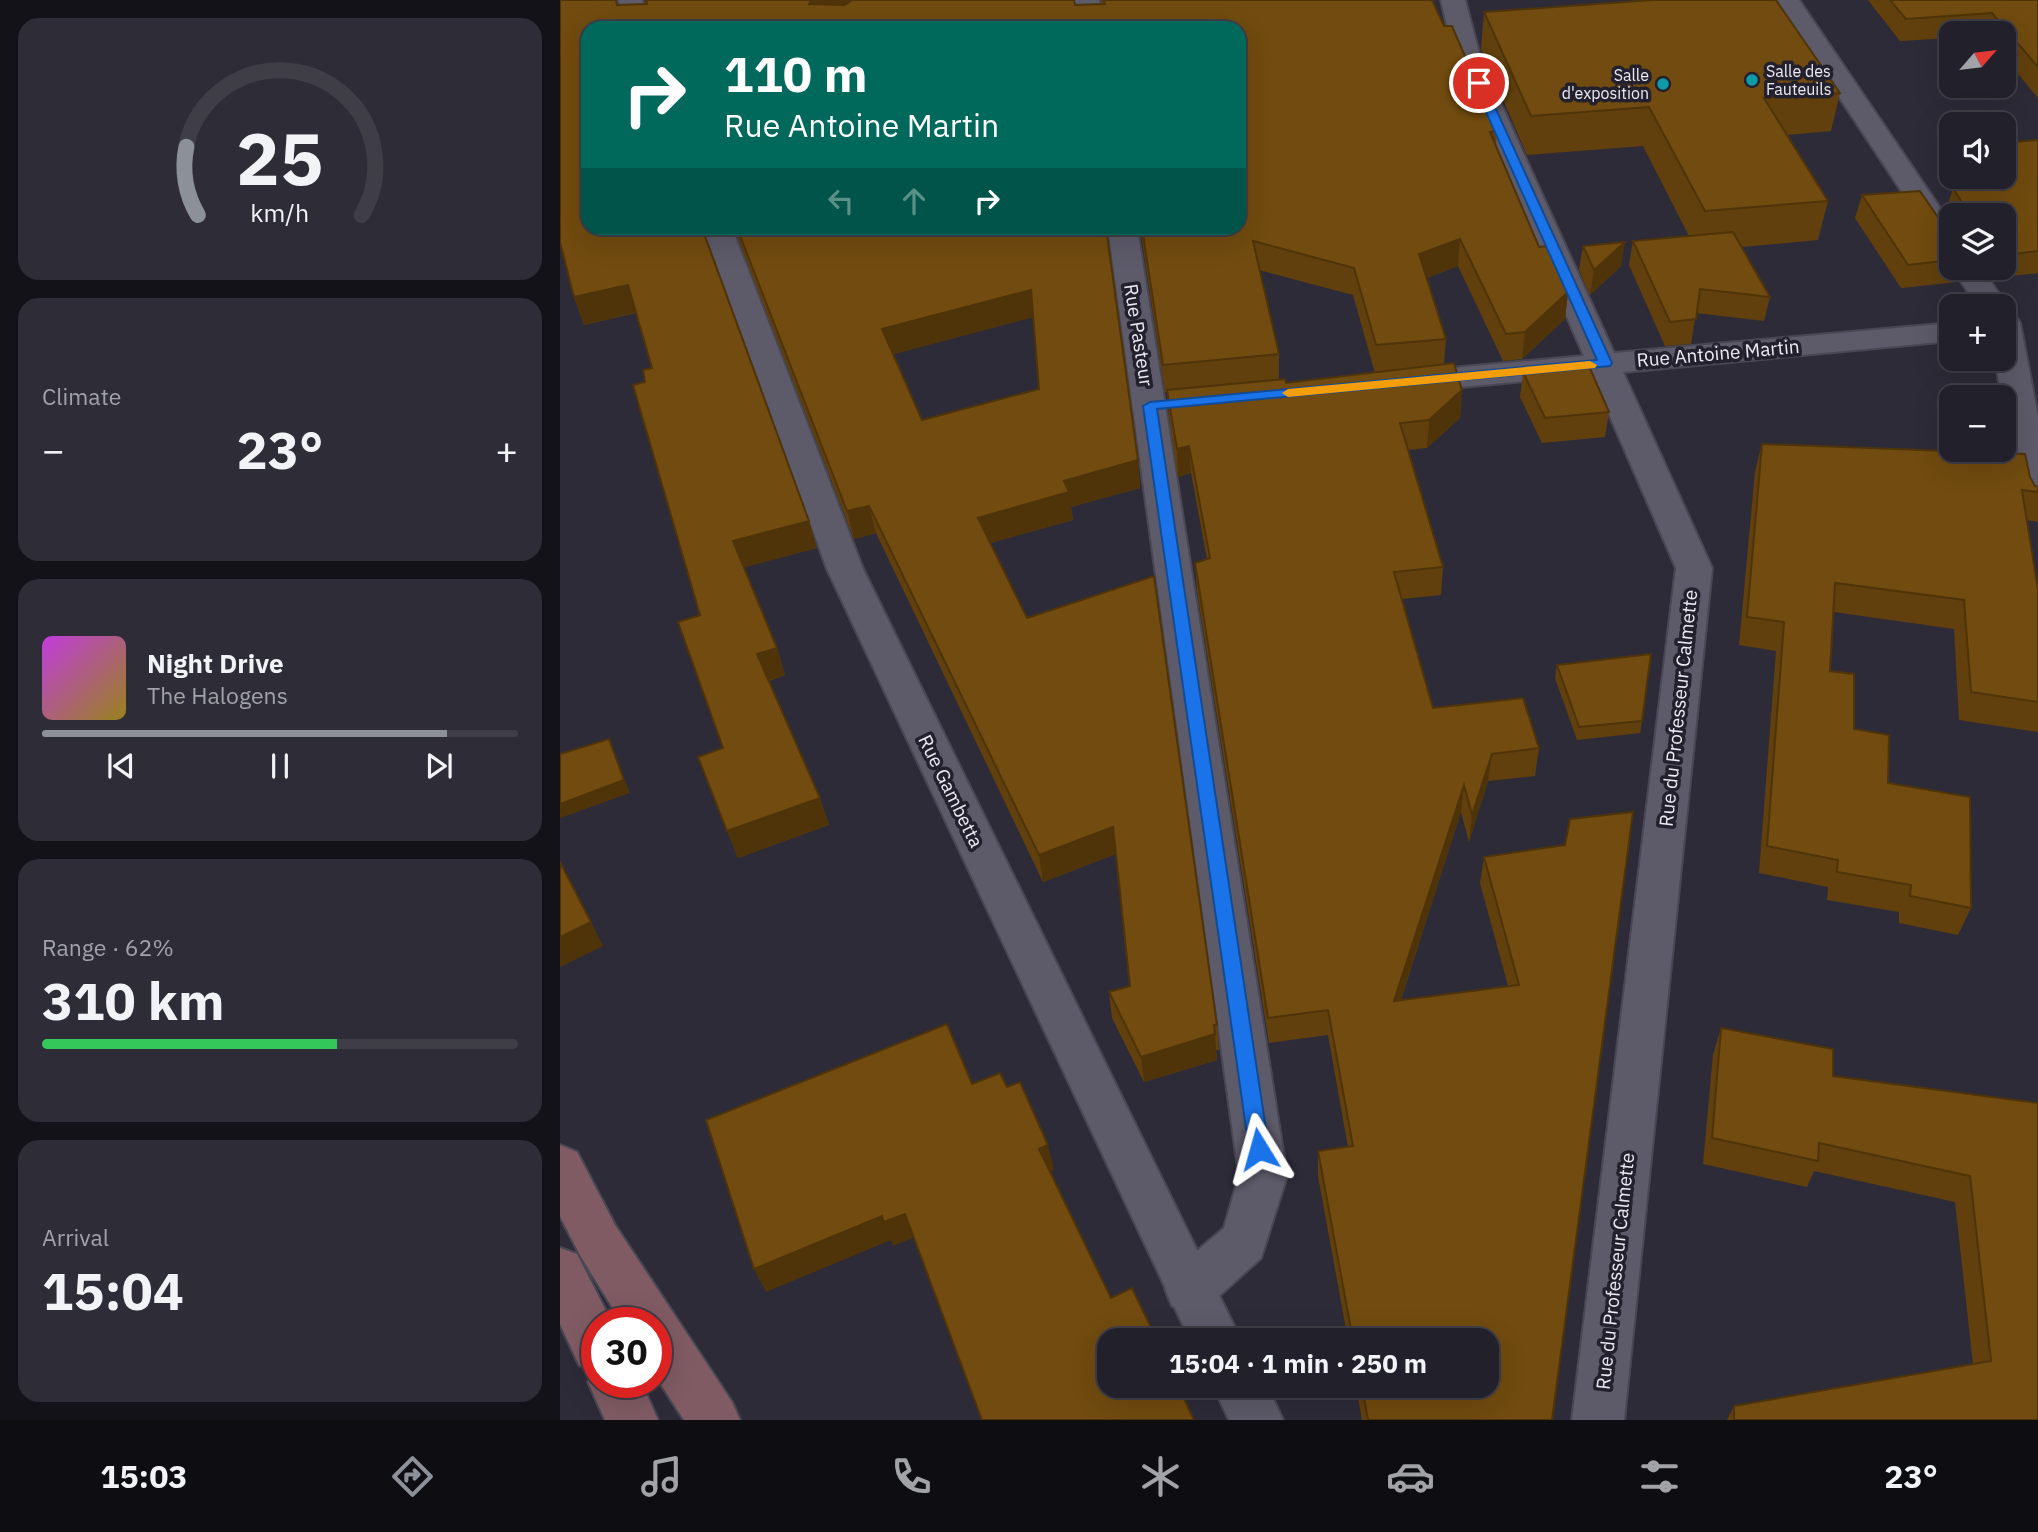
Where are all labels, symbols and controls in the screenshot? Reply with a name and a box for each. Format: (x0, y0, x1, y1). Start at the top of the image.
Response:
north arrow (1939, 21, 2016, 98)
map controls (1939, 21, 2016, 462)
text: 110 m (724, 42, 868, 105)
icon: right (609, 49, 700, 140)
pin (1449, 53, 1509, 113)
place label: Salle des Fauteuils (1766, 61, 1832, 99)
icon: arrive (1460, 64, 1498, 102)
place label: Salle d'exposition (1562, 65, 1649, 103)
marker: Salle des Fauteuils (1744, 72, 1760, 88)
marker: Salle d'exposition (1655, 76, 1671, 92)
text: Rue Antoine Martin (724, 104, 999, 146)
text: 25 (236, 111, 324, 206)
button: sound (1939, 112, 2016, 189)
icon: left (822, 182, 860, 220)
icon: ahead (895, 182, 933, 220)
icon: right (968, 182, 1006, 220)
text: km/h (251, 196, 309, 229)
button: layers (1939, 203, 2016, 280)
street label: Rue Pasteur (1119, 282, 1159, 388)
button: + (1939, 294, 2016, 371)
street label: Rue Antoine Martin (1636, 334, 1800, 372)
text: Climate (42, 381, 121, 411)
button: − (1939, 385, 2016, 462)
text: 23° (237, 416, 323, 483)
text: − (42, 425, 65, 474)
text: + (495, 425, 518, 474)
street label: Rue du Professeur Calmette (1654, 588, 1702, 828)
text: Night Drive (147, 646, 284, 680)
text: The Halogens (147, 680, 288, 710)
street label: Rue Gambetta (913, 731, 989, 851)
icon: previous (102, 747, 140, 785)
icon: pause (261, 747, 299, 785)
icon: next (420, 747, 458, 785)
text: Range · 62% (42, 932, 174, 962)
text: 310 km (42, 967, 224, 1034)
position arrow (1222, 1112, 1296, 1186)
street label: Rue du Professeur Calmette (1591, 1151, 1639, 1391)
text: Arrival (42, 1222, 109, 1252)
text: 15:04 (42, 1257, 184, 1324)
speed limit sign: 30 (581, 1307, 672, 1398)
text: 15:04 · 1 min · 250 m (1169, 1346, 1427, 1380)
icon: directions (388, 1452, 437, 1501)
icon: music (637, 1452, 686, 1501)
icon: phone (887, 1452, 936, 1501)
icon: climate (1136, 1452, 1185, 1501)
icon: car (1386, 1452, 1435, 1501)
icon: filters (1635, 1452, 1684, 1501)
text: 15:03 (100, 1455, 188, 1497)
text: 23° (1884, 1455, 1938, 1497)

